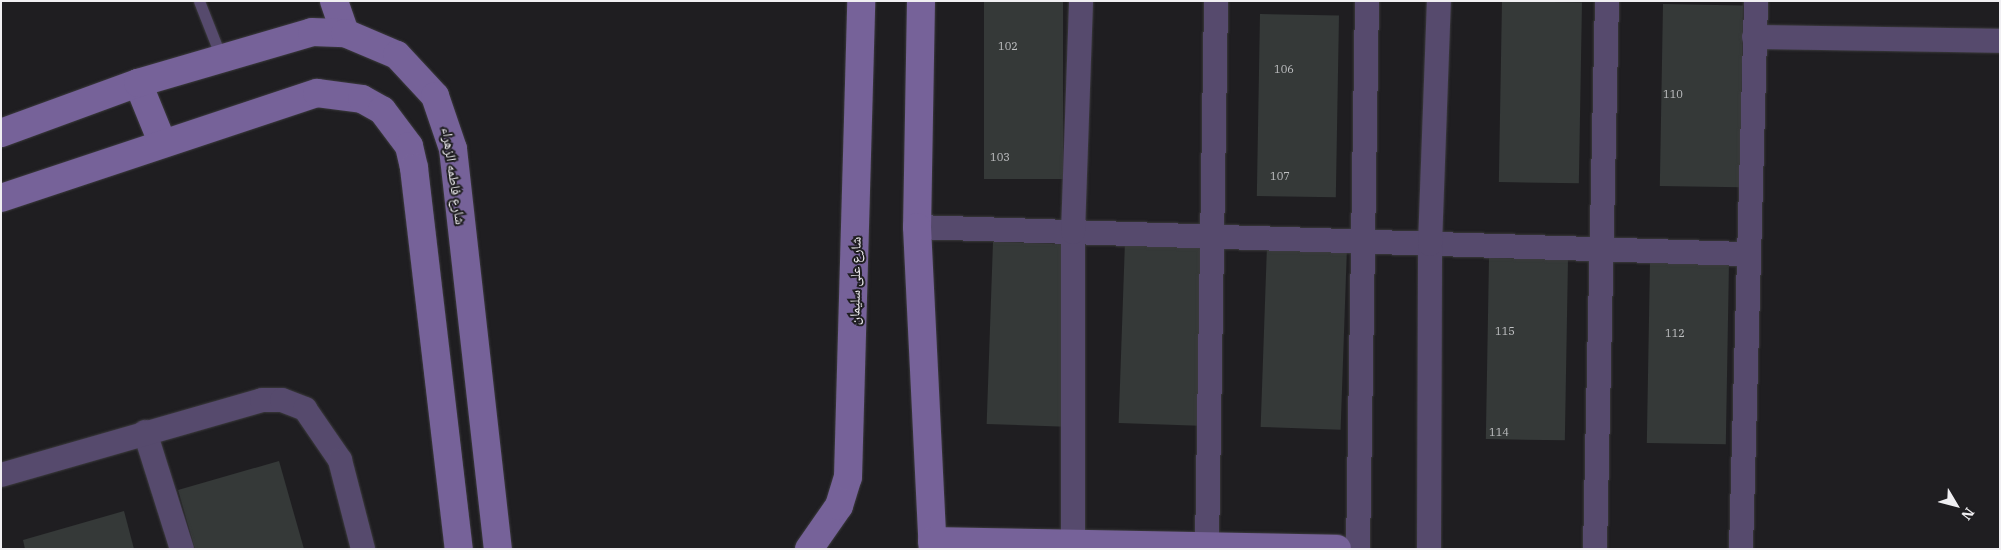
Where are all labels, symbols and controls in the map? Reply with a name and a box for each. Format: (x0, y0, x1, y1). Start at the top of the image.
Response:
house number: 102 (998, 39, 1018, 53)
house number: 106 (1274, 62, 1294, 76)
house number: 110 (1663, 87, 1683, 101)
street label: شارع فاطمه الزهراء (439, 126, 469, 226)
house number: 103 (990, 150, 1010, 164)
house number: 107 (1270, 169, 1290, 183)
street label: شارع على سليمان (846, 237, 864, 325)
house number: 115 (1495, 324, 1515, 338)
house number: 112 (1665, 326, 1685, 340)
house number: 114 (1489, 425, 1509, 439)
north arrow (1931, 480, 1981, 530)
text: N (1957, 504, 1979, 524)

